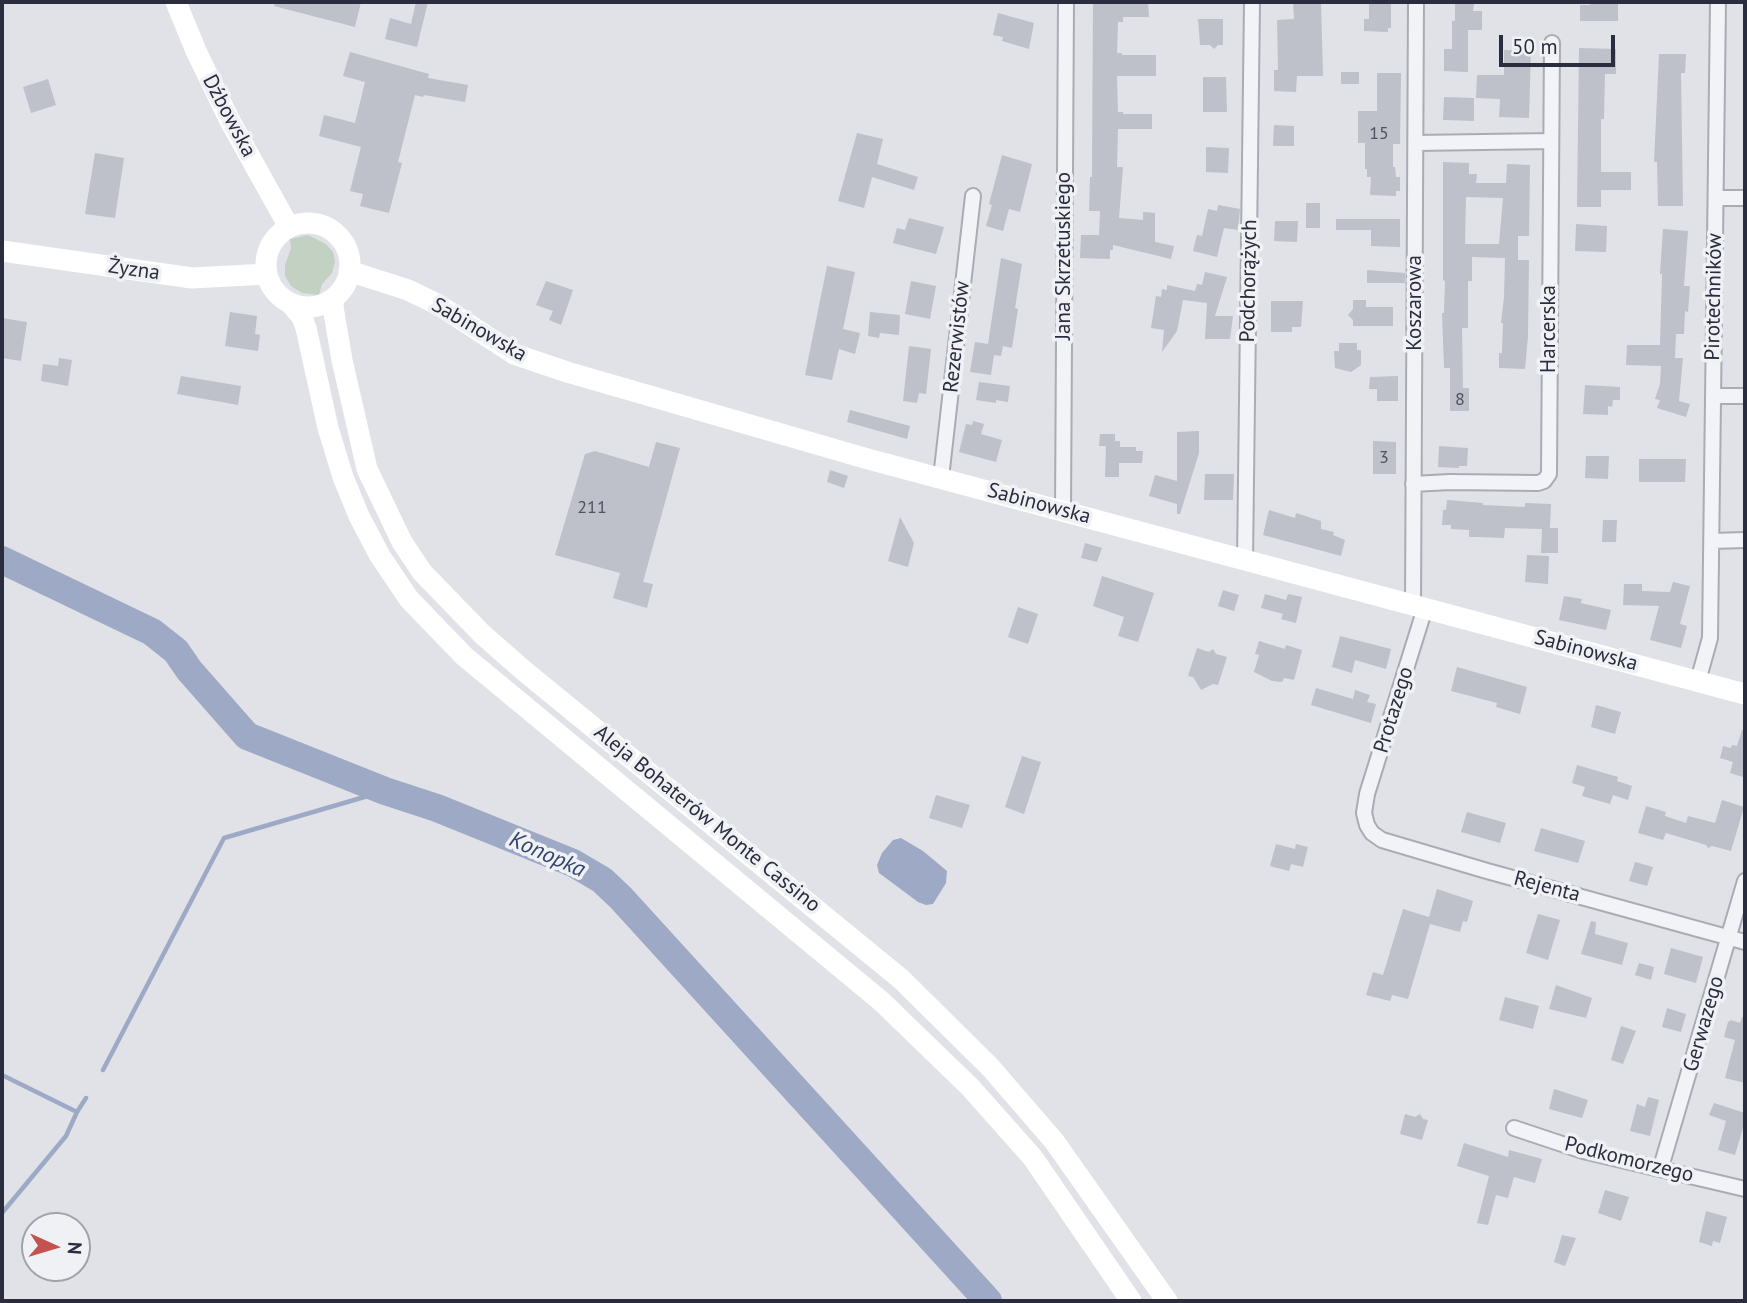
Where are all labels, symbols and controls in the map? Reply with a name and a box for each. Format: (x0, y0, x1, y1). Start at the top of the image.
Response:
scale bar (1502, 21, 1618, 65)
text: 50 m (1512, 33, 1558, 60)
street label: Dźbowska (197, 70, 261, 162)
house number: 15 (1369, 123, 1389, 145)
street label: Jana Skrzetuskiego (1051, 172, 1077, 340)
street label: Podchorążych (1235, 219, 1263, 343)
street label: Pirotechników (1700, 233, 1728, 361)
street label: Żyzna (107, 254, 161, 286)
street label: Koszarowa (1402, 255, 1428, 351)
street label: Rezerwistów (939, 280, 975, 394)
street label: Harcerska (1536, 285, 1562, 373)
street label: Sabinowska (427, 293, 531, 367)
house number: 8 (1455, 389, 1465, 411)
house number: 3 (1379, 447, 1389, 469)
street label: Sabinowska (985, 478, 1093, 530)
house number: 211 (577, 497, 607, 519)
street label: Sabinowska (1532, 625, 1640, 677)
street label: Protazego (1369, 664, 1419, 756)
street label: Aleja Bohaterów Monte Cassino (589, 720, 825, 918)
water label: Konopka (505, 826, 589, 884)
street label: Rejenta (1511, 866, 1583, 908)
street label: Gerwazego (1678, 973, 1730, 1075)
street label: Podkomorzego (1562, 1132, 1696, 1188)
north arrow (21, 1212, 91, 1282)
text: N (63, 1241, 87, 1255)

